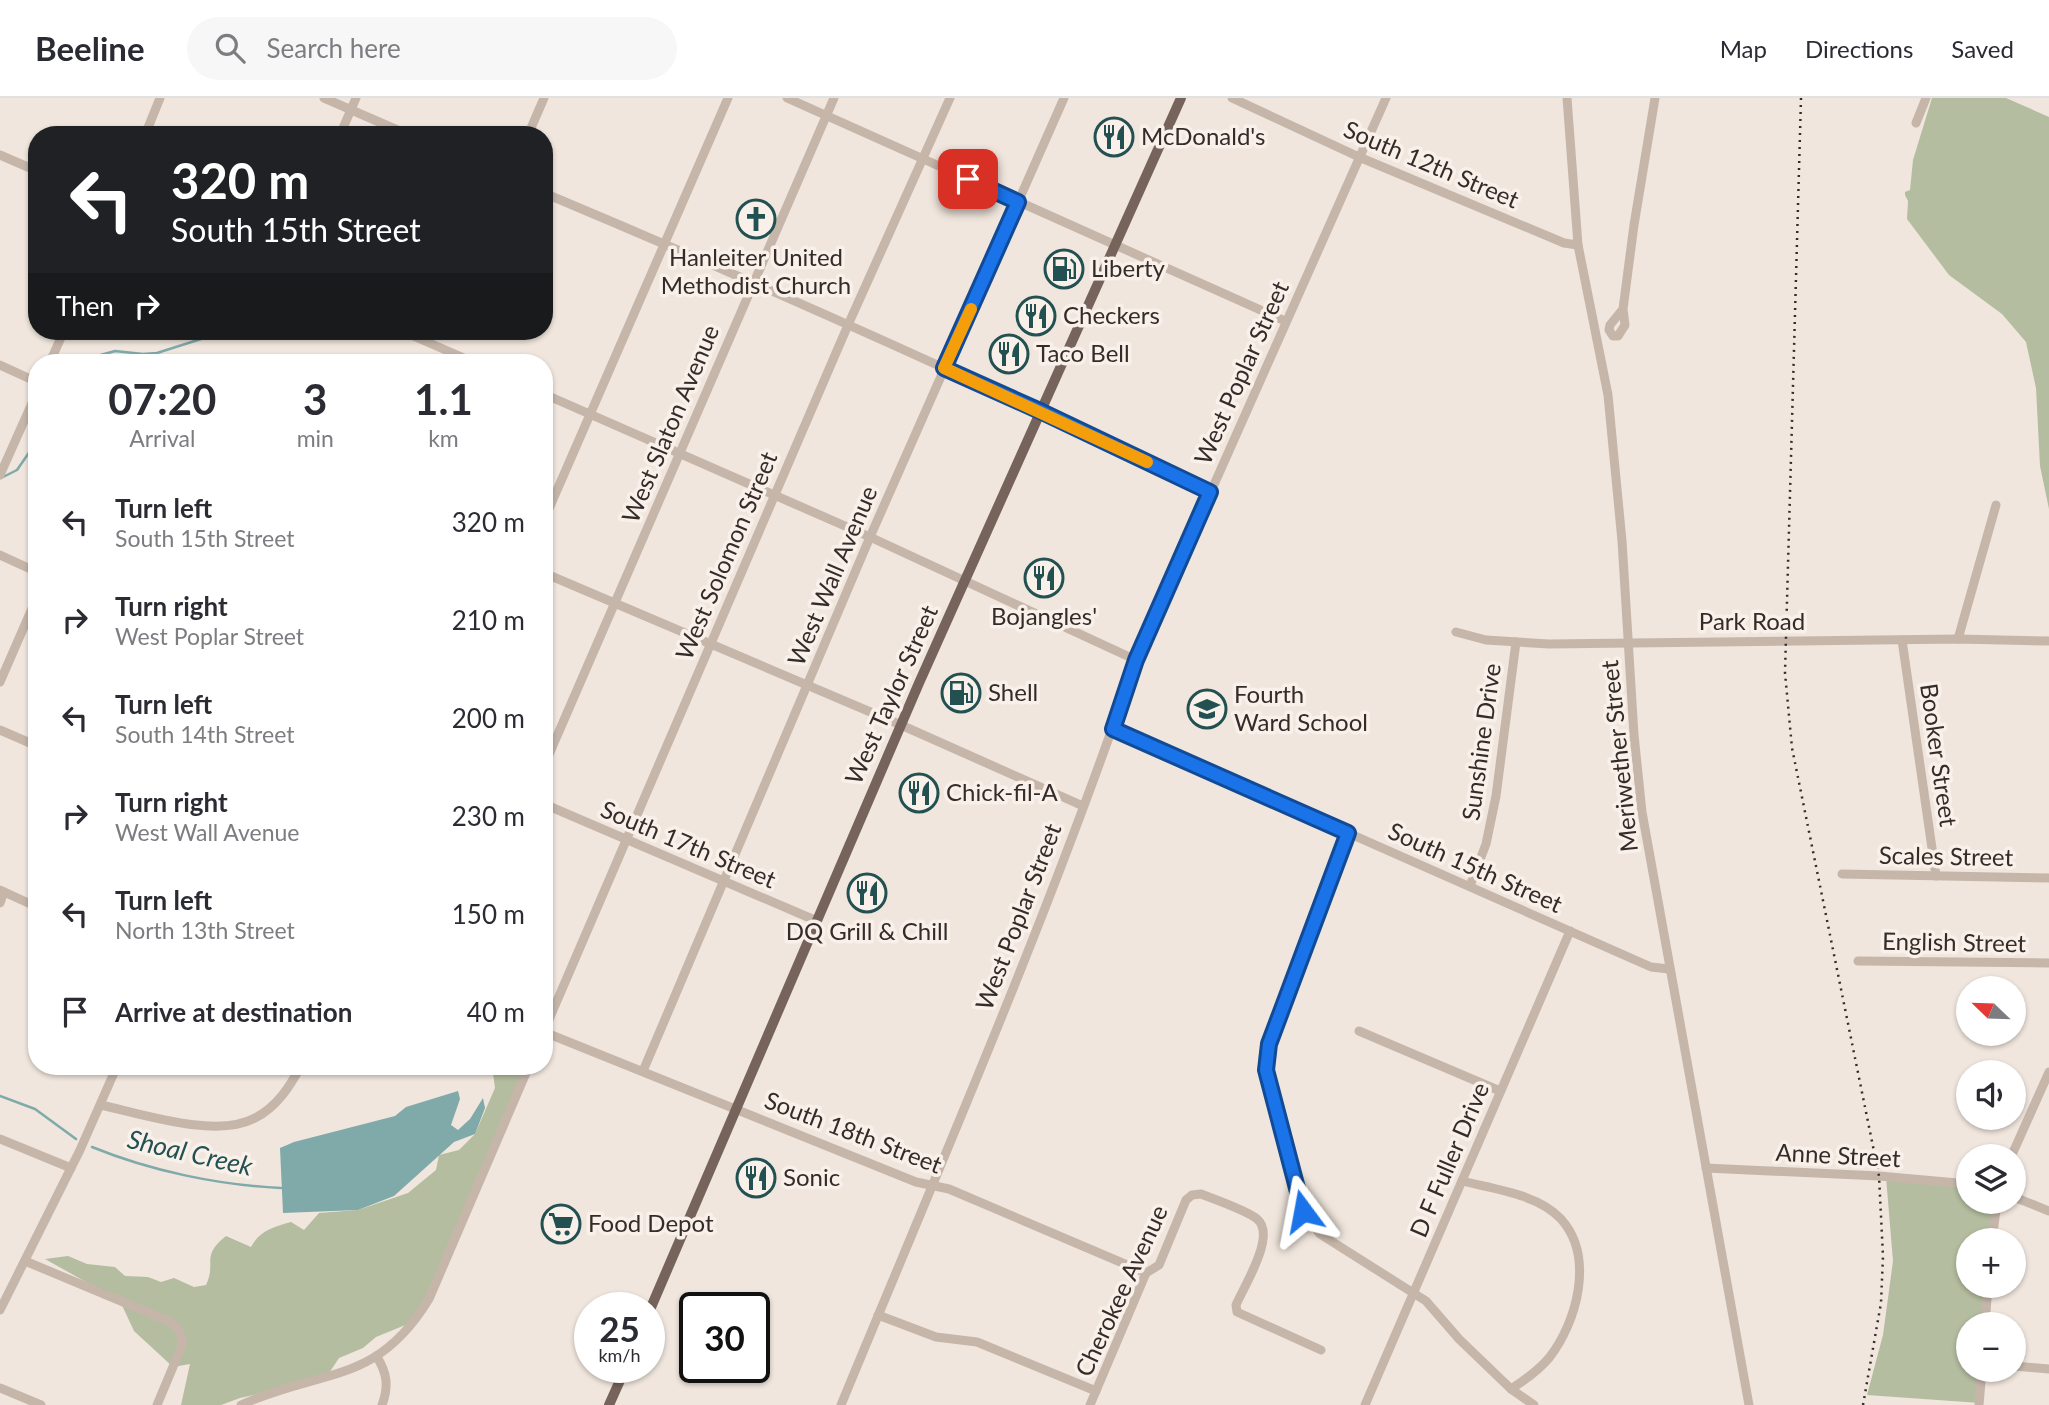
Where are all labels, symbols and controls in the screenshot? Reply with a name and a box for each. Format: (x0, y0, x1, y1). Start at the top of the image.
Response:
search box (187, 17, 677, 80)
text: Beeline (35, 28, 145, 68)
icon: search (211, 29, 249, 67)
text: Search here (267, 32, 401, 64)
text: Map (1720, 34, 1767, 63)
text: Directions (1805, 34, 1913, 63)
text: Saved (1951, 34, 2014, 63)
street label: South 12th Street (1340, 114, 1524, 214)
restaurant icon: McDonald's (1093, 116, 1135, 158)
place label: McDonald's (1141, 121, 1265, 150)
pin (938, 149, 998, 209)
text: 320 m (171, 151, 309, 209)
icon: left (56, 154, 147, 245)
icon: arrive (949, 160, 987, 198)
church icon: Hanleiter United Methodist Church (735, 198, 777, 240)
text: South 15th Street (171, 210, 421, 249)
place label: Hanleiter United Methodist Church (661, 242, 851, 299)
fuel station icon: Liberty (1043, 248, 1085, 290)
place label: Liberty (1091, 253, 1166, 282)
street label: West Poplar Street (1187, 276, 1294, 468)
icon: right (128, 287, 166, 325)
text: Then (56, 290, 114, 322)
restaurant icon: Checkers (1015, 295, 1057, 337)
place label: Checkers (1063, 300, 1160, 329)
street label: West Slaton Avenue (615, 320, 724, 527)
restaurant icon: Taco Bell (988, 333, 1030, 375)
place label: Taco Bell (1036, 338, 1130, 367)
text: 07:20 (108, 374, 216, 424)
text: 3 (303, 374, 327, 424)
text: 1.1 (414, 374, 473, 424)
text: Arrival (129, 424, 195, 452)
text: min (297, 424, 334, 452)
text: km (428, 424, 459, 452)
street label: West Solomon Street (669, 447, 783, 664)
street label: West Wall Avenue (781, 481, 883, 670)
text: Turn left (115, 492, 212, 524)
icon: left (56, 503, 94, 541)
text: 320 m (452, 506, 525, 538)
text: South 15th Street (115, 524, 294, 552)
restaurant icon: Bojangles' (1023, 557, 1065, 599)
text: Turn right (115, 590, 228, 622)
street label: West Taylor Street (838, 600, 943, 788)
icon: right (56, 601, 94, 639)
place label: Bojangles' (991, 601, 1097, 630)
text: 210 m (452, 604, 525, 636)
street label: Park Road (1699, 606, 1805, 635)
text: West Poplar Street (115, 622, 304, 650)
street label: Meriwether Street (1594, 658, 1643, 853)
street label: Sunshine Drive (1455, 661, 1506, 822)
fuel station icon: Shell (940, 672, 982, 714)
place label: Shell (988, 677, 1038, 706)
place label: Fourth Ward School (1234, 679, 1368, 736)
street label: Booker Street (1915, 681, 1964, 829)
text: Turn left (115, 688, 212, 720)
school or university icon: Fourth Ward School (1186, 688, 1228, 730)
icon: left (56, 699, 94, 737)
text: 200 m (452, 702, 525, 734)
text: South 14th Street (115, 720, 294, 748)
restaurant icon: Chick-fil-A (898, 772, 940, 814)
place label: Chick-fil-A (946, 777, 1059, 806)
text: Turn right (115, 786, 228, 818)
street label: South 17th Street (597, 794, 781, 894)
icon: right (56, 797, 94, 835)
text: 230 m (452, 800, 525, 832)
street label: South 15th Street (1384, 815, 1567, 918)
text: West Wall Avenue (115, 818, 300, 846)
street label: West Poplar Street (969, 819, 1067, 1014)
street label: Scales Street (1879, 840, 2014, 871)
restaurant icon: DQ Grill & Chill (846, 872, 888, 914)
text: Turn left (115, 884, 212, 916)
icon: left (56, 895, 94, 933)
text: 150 m (452, 898, 525, 930)
text: North 13th Street (115, 916, 295, 944)
place label: DQ Grill & Chill (786, 916, 948, 945)
street label: English Street (1882, 926, 2027, 957)
north arrow (1956, 976, 2026, 1046)
map controls (1956, 976, 2026, 1382)
icon: arrive (56, 993, 94, 1031)
text: Arrive at destination (115, 996, 352, 1028)
text: 40 m (467, 996, 525, 1028)
button: sound (1956, 1060, 2026, 1130)
street label: D F Fuller Drive (1403, 1078, 1494, 1241)
street label: South 18th Street (761, 1085, 947, 1179)
water label: Shoal Creek (125, 1122, 256, 1182)
street label: Anne Street (1775, 1137, 1902, 1172)
button: layers (1956, 1144, 2026, 1214)
restaurant icon: Sonic (735, 1157, 777, 1199)
place label: Sonic (783, 1162, 840, 1191)
position arrow (1266, 1174, 1340, 1248)
street label: Cherokee Avenue (1068, 1200, 1173, 1381)
supermarket icon: Food Depot (540, 1203, 582, 1245)
place label: Food Depot (588, 1208, 714, 1237)
button: + (1956, 1228, 2026, 1298)
speed limit sign: 30 (679, 1292, 770, 1383)
text: 25 (599, 1307, 640, 1349)
button: − (1956, 1312, 2026, 1382)
text: km/h (598, 1344, 641, 1366)

